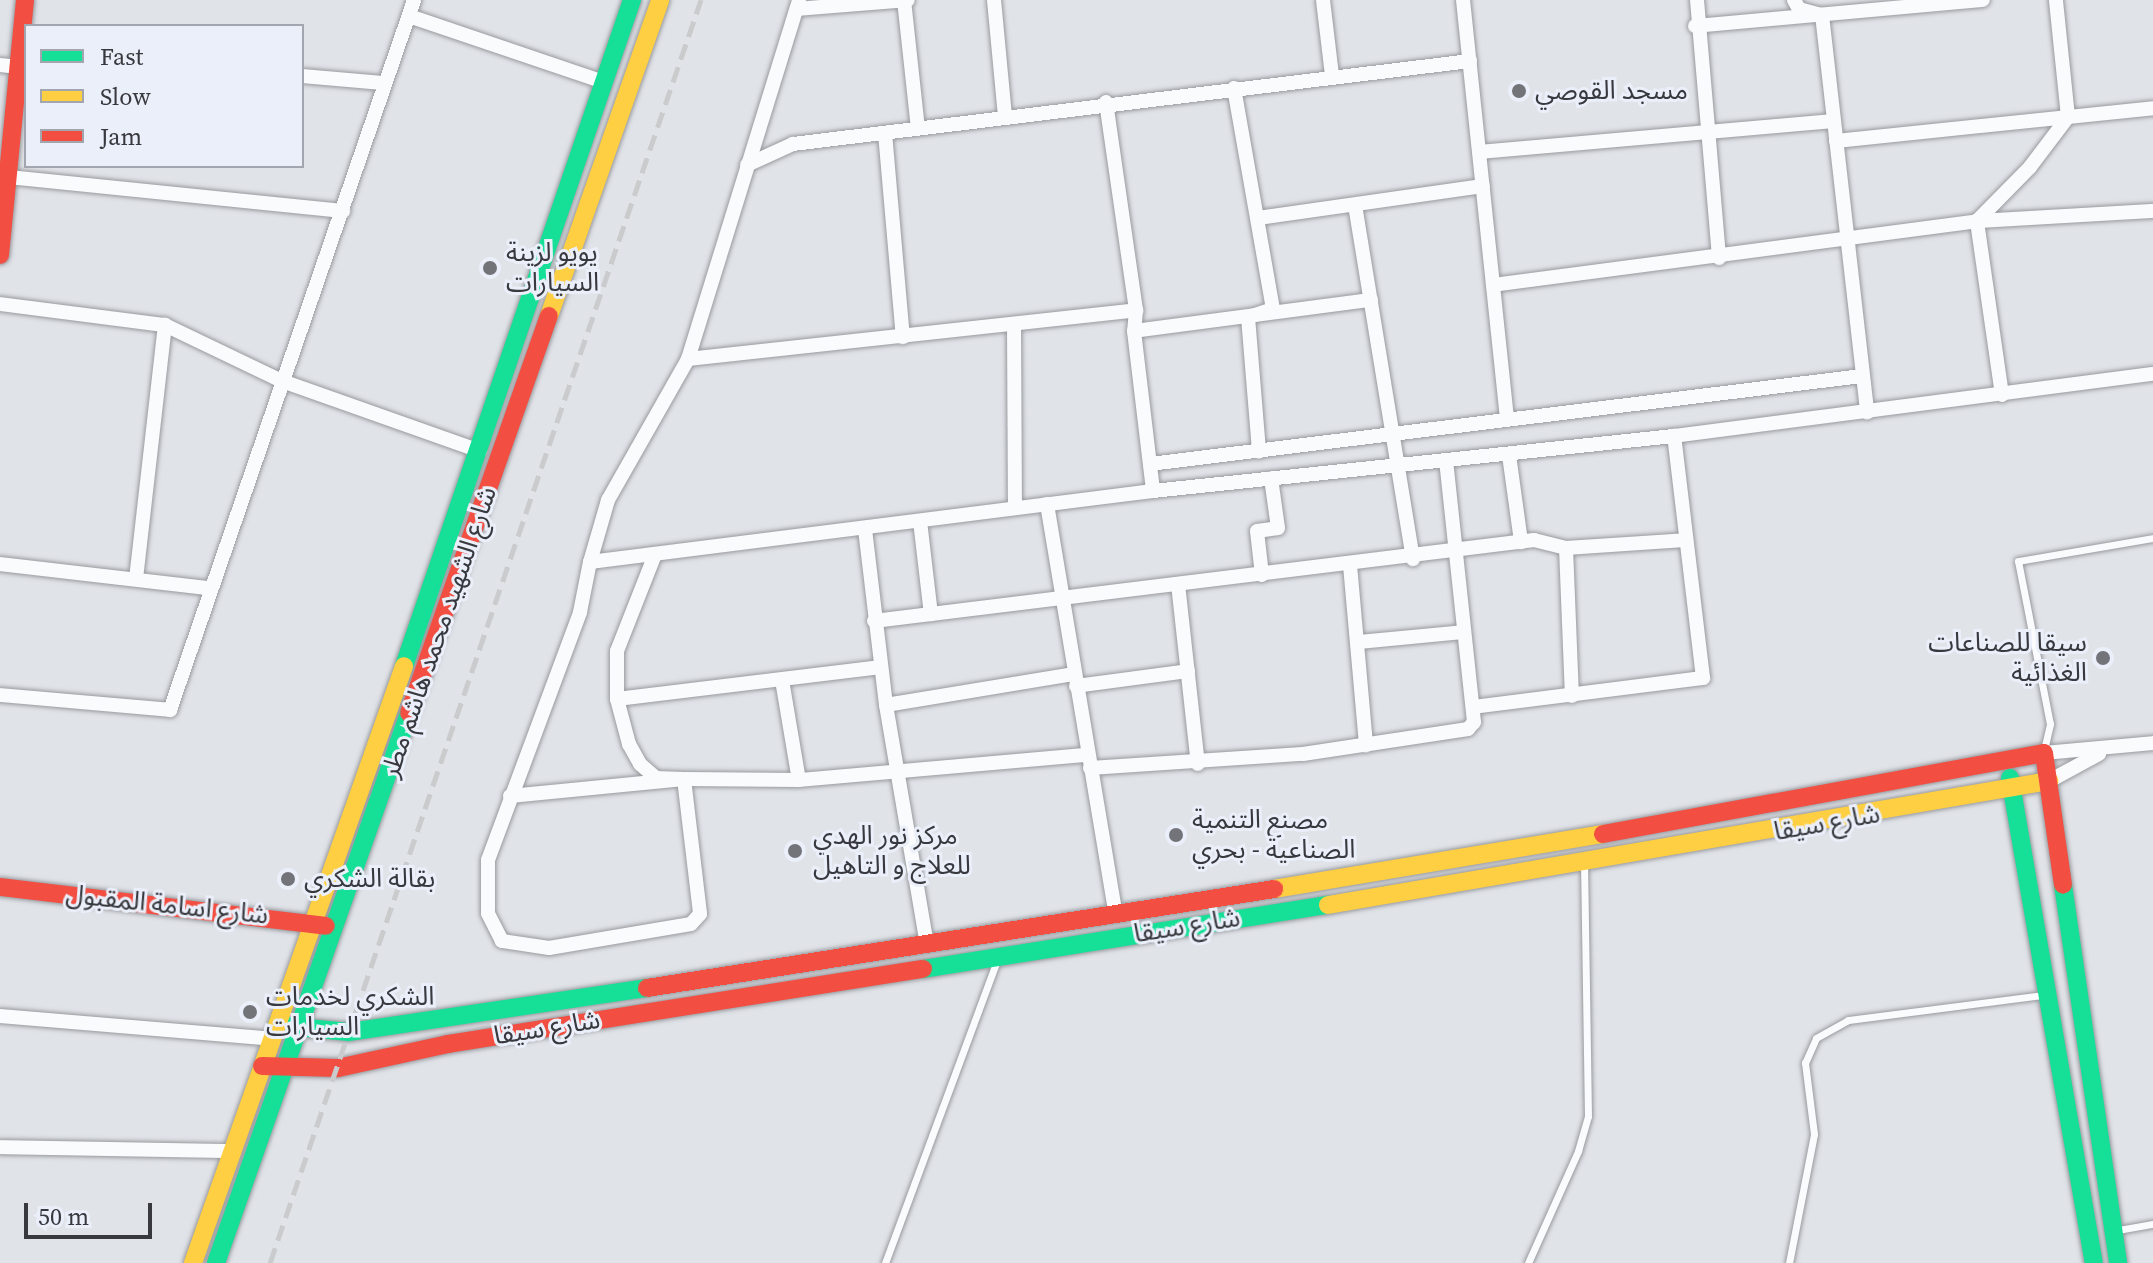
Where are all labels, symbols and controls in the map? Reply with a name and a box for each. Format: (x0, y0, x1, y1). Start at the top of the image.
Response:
legend (24, 24, 304, 168)
text: Fast (100, 40, 143, 73)
place label: مسجد القوصي (1535, 75, 1688, 107)
text: Slow (100, 80, 151, 113)
marker: مسجد القوصي (1510, 82, 1528, 100)
text: Jam (100, 120, 142, 153)
place label: يويو لزينة السيارات (506, 237, 599, 298)
marker: يويو لزينة السيارات (481, 259, 499, 277)
street label: شارع الشهيد محمد هاشم مطر (374, 482, 504, 782)
place label: سيقا للصناعات الغذائية (1928, 627, 2087, 688)
marker: سيقا للصناعات الغذائية (2094, 649, 2112, 667)
street label: شارع سيقا (1771, 798, 1883, 848)
place label: مصنع التنمية الصناعية - بحري (1192, 804, 1355, 866)
place label: مركز نور الهدي للعلاج و التاهيل (813, 820, 971, 882)
marker: مصنع التنمية الصناعية - بحري (1167, 826, 1185, 844)
marker: مركز نور الهدي للعلاج و التاهيل (784, 840, 806, 862)
place label: بقالة الشكري (304, 863, 435, 895)
marker: بقالة الشكري (279, 870, 297, 888)
street label: شارع اسامة المقبول (64, 879, 270, 931)
street label: شارع سيقا (1132, 902, 1242, 950)
place label: الشكري لخدمات السيارات (266, 981, 435, 1042)
marker: الشكري لخدمات السيارات (241, 1003, 259, 1021)
street label: شارع سيقا (492, 1004, 602, 1052)
scale bar (28, 1187, 156, 1237)
text: 50 m (38, 1200, 89, 1233)

